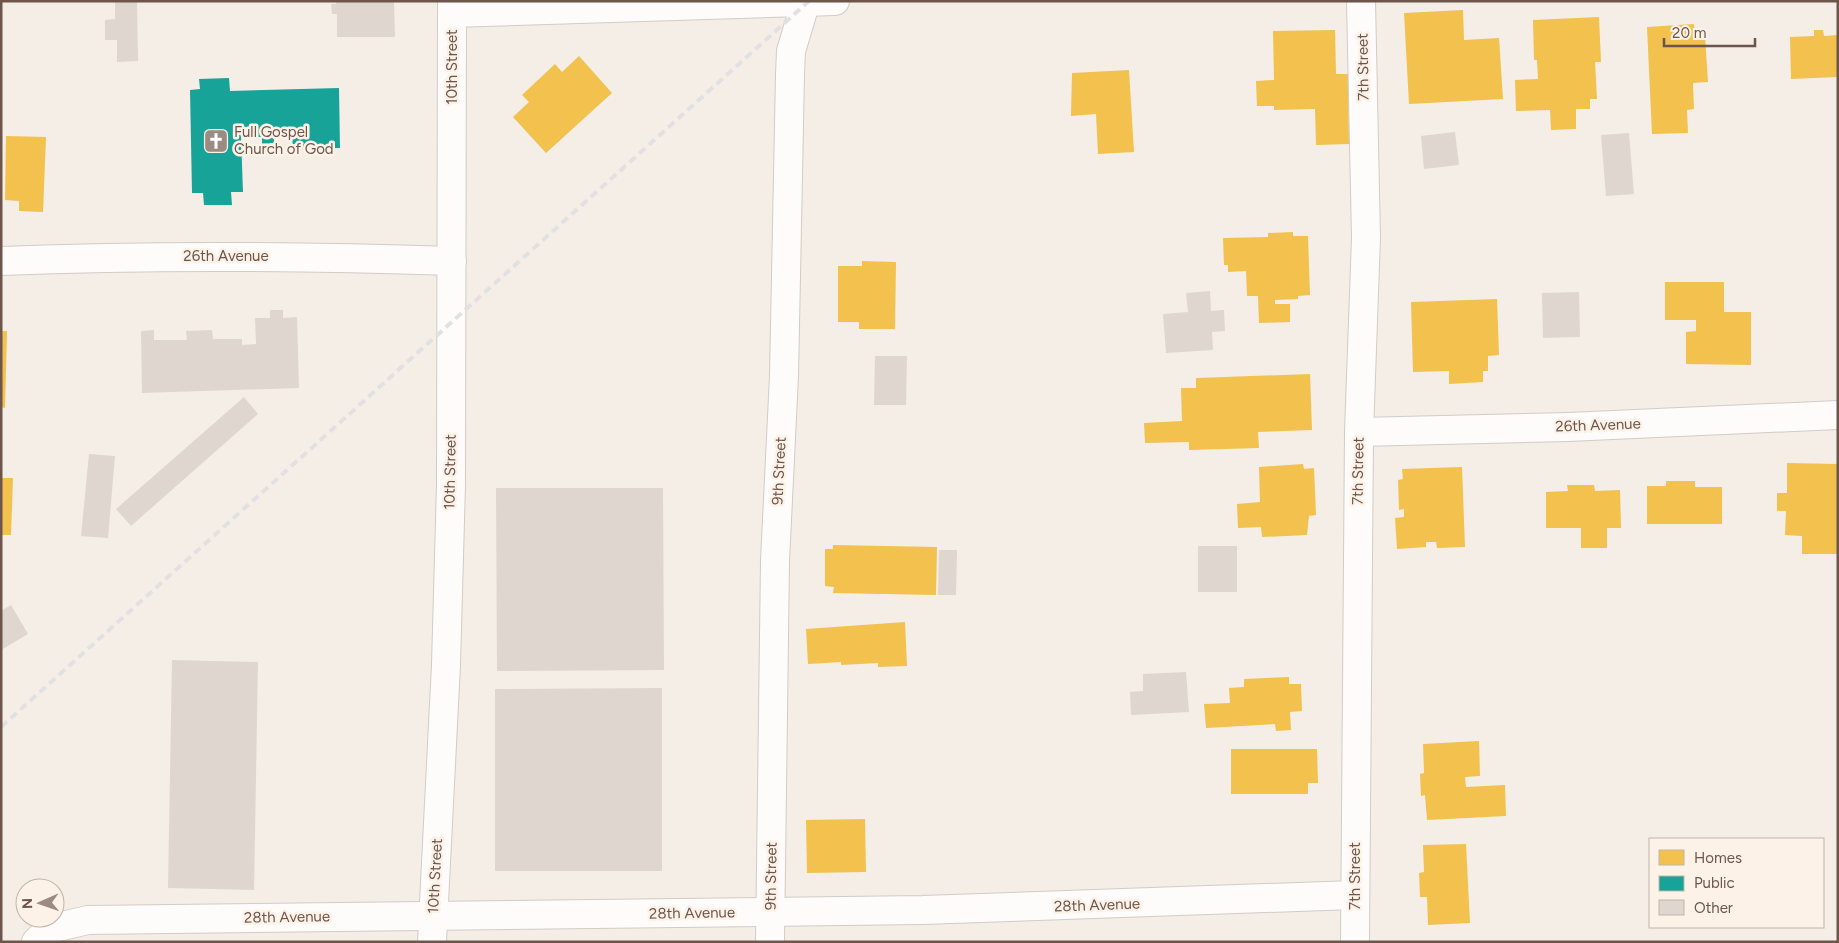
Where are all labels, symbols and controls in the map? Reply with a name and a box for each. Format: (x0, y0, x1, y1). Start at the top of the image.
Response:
scale bar (1664, 15, 1755, 47)
text: 20 m (1672, 24, 1706, 42)
street label: 10th Street (443, 29, 461, 105)
street label: 7th Street (1353, 33, 1373, 101)
place label: Full Gospel Church of God (234, 123, 334, 158)
church icon: Full Gospel Church of God (203, 128, 229, 154)
street label: 26th Avenue (183, 247, 269, 265)
street label: 26th Avenue (1555, 415, 1641, 435)
street label: 10th Street (440, 434, 460, 510)
street label: 9th Street (768, 436, 790, 506)
street label: 7th Street (1348, 437, 1368, 505)
street label: 10th Street (424, 837, 446, 914)
legend (1649, 838, 1824, 928)
street label: 9th Street (761, 841, 781, 910)
street label: 7th Street (1346, 842, 1364, 910)
text: Homes (1694, 849, 1742, 867)
text: Public (1694, 874, 1735, 892)
north arrow (15, 878, 65, 928)
street label: 28th Avenue (1054, 895, 1140, 915)
text: N (19, 898, 36, 909)
text: Other (1694, 899, 1733, 917)
street label: 28th Avenue (649, 903, 735, 923)
street label: 28th Avenue (244, 907, 330, 927)

